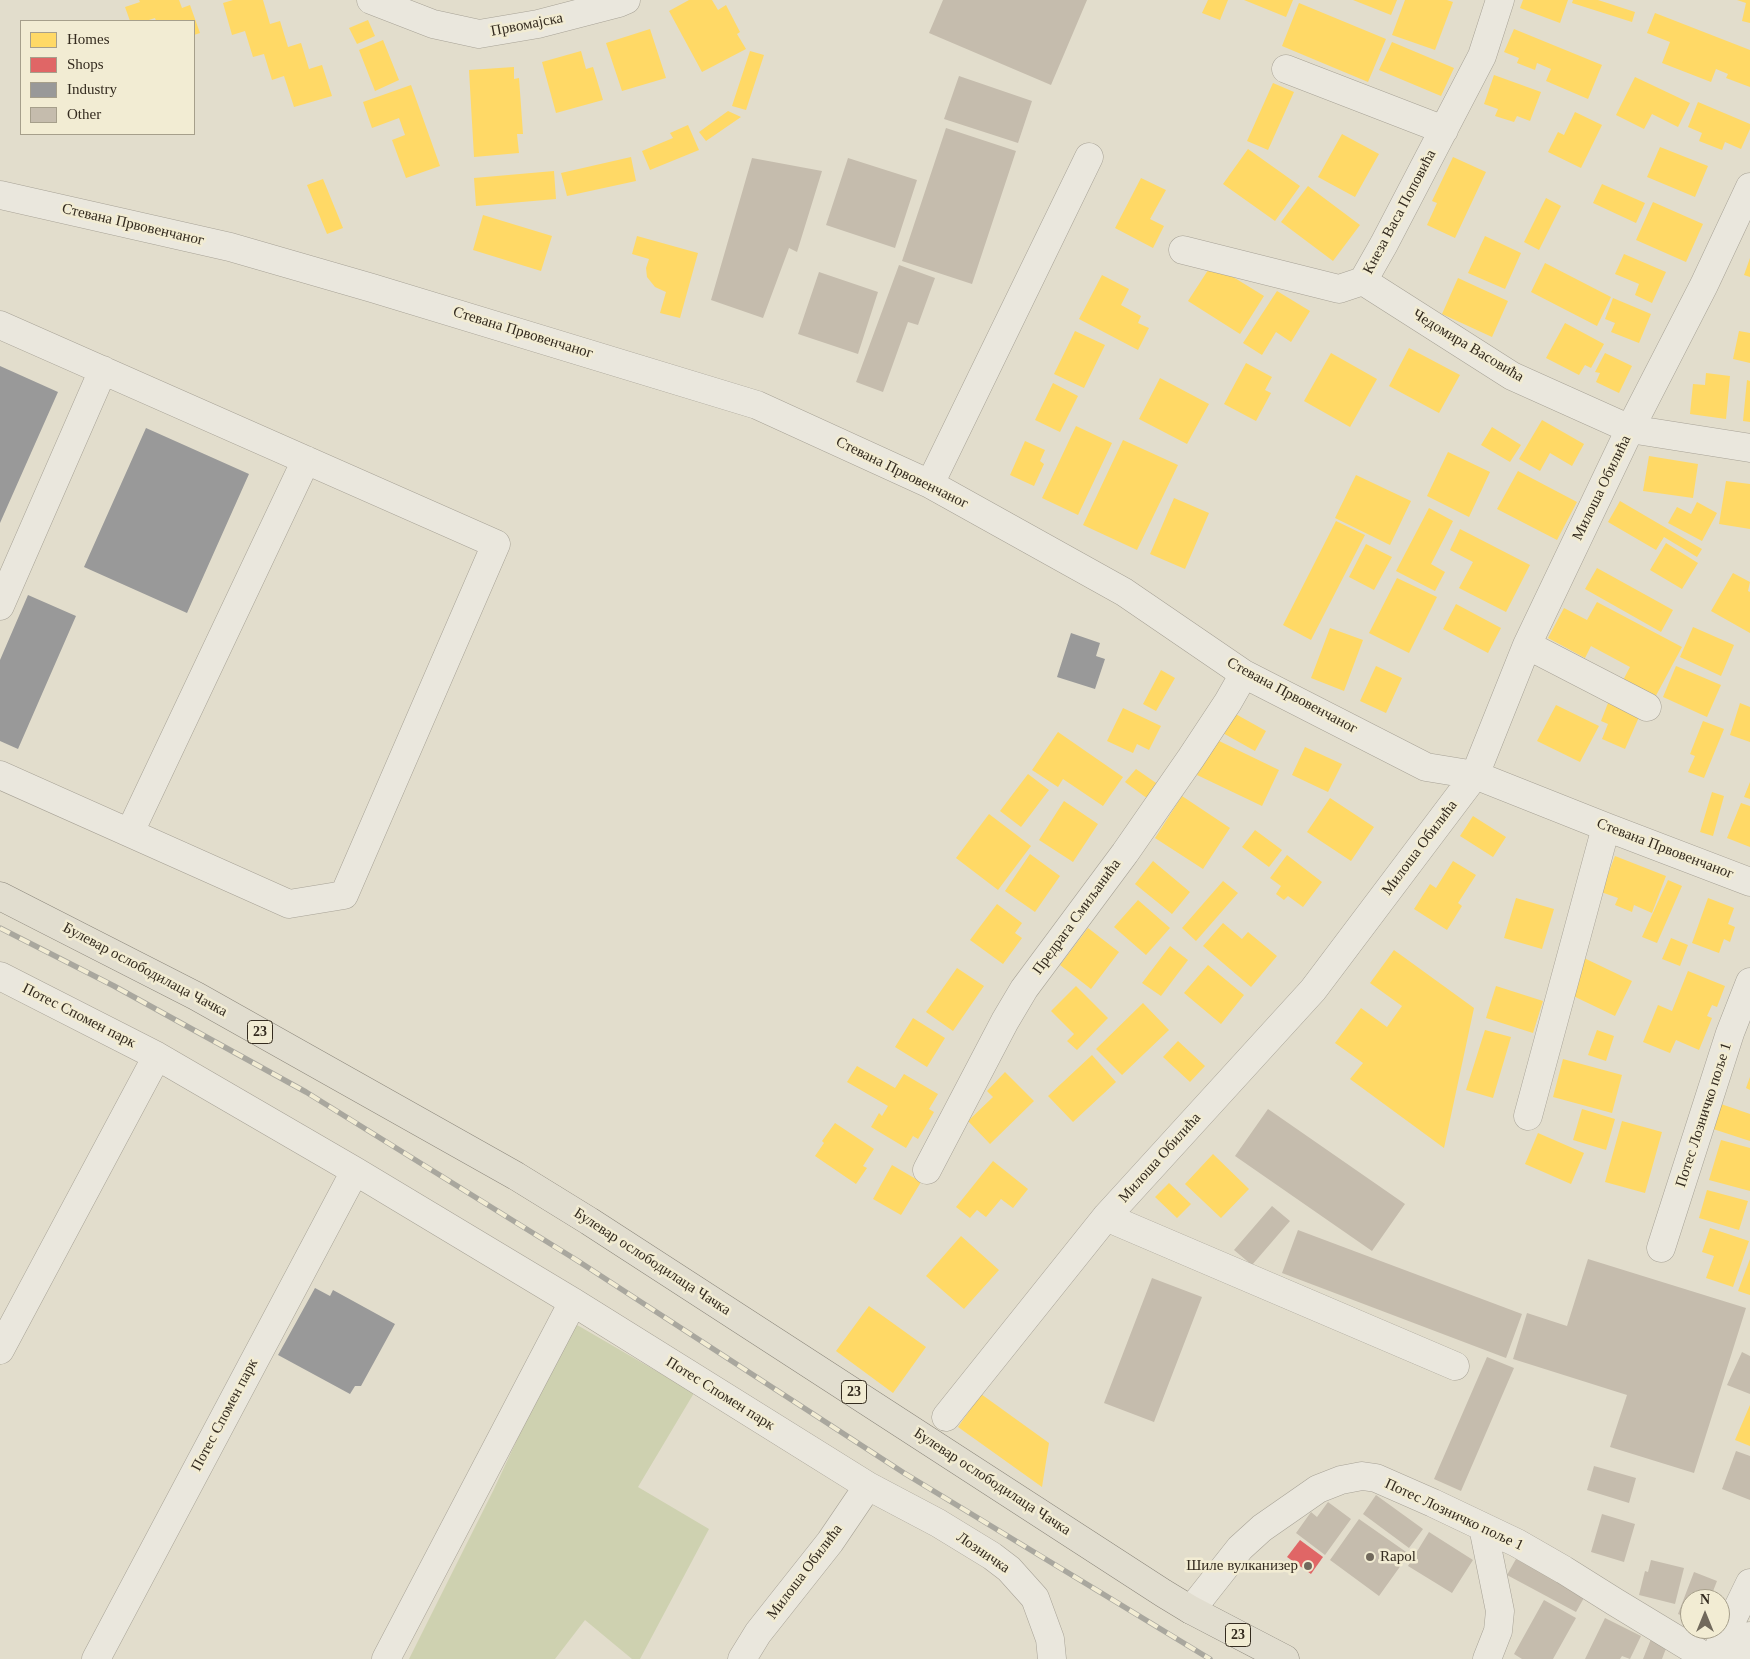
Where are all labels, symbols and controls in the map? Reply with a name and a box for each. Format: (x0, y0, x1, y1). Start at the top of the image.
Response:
street label: Првомајска (489, 9, 565, 41)
legend (20, 20, 195, 135)
text: Homes (67, 31, 110, 47)
text: Shops (67, 56, 104, 72)
text: Industry (67, 81, 117, 97)
text: Other (67, 106, 101, 122)
street label: Кнеза Васа Поповића (1360, 147, 1440, 277)
street label: Стевана Првовенчаног (60, 200, 206, 250)
street label: Стевана Првовенчаног (451, 303, 595, 363)
street label: Чедомира Васовића (1409, 306, 1527, 386)
street label: Стевана Првовенчаног (833, 433, 971, 513)
street label: Милоша Обилића (1569, 433, 1635, 543)
street label: Стевана Првовенчаног (1224, 654, 1360, 738)
street label: Милоша Обилића (1378, 797, 1462, 899)
street label: Стевана Првовенчаног (1594, 815, 1736, 883)
street label: Предрага Смиљанића (1029, 856, 1125, 978)
street label: Булевар ослободилаца Чачка (60, 919, 230, 1021)
street label: Потес Спомен парк (19, 980, 139, 1052)
road number: 23 (248, 1020, 272, 1044)
street label: Потес Лозничко поље 1 (1672, 1040, 1736, 1190)
street label: Милоша Обилића (1115, 1109, 1205, 1207)
street label: Булевар ослободилаца Чачка (570, 1204, 734, 1320)
street label: Потес Спомен парк (662, 1353, 778, 1435)
street label: Потес Спомен парк (188, 1356, 262, 1474)
road number: 23 (842, 1380, 866, 1404)
street label: Булевар ослободилаца Чачка (910, 1424, 1074, 1540)
street label: Потес Лозничко поље 1 (1382, 1475, 1526, 1555)
street label: Милоша Обилића (763, 1521, 847, 1623)
street label: Лозничка (953, 1529, 1013, 1577)
place label: Rapol (1380, 1548, 1416, 1566)
marker: Rapol (1364, 1551, 1376, 1563)
place label: Шиле вулканизер (1186, 1557, 1298, 1575)
marker: Шиле вулканизер (1302, 1560, 1314, 1572)
north arrow (1680, 1589, 1730, 1639)
text: N (1700, 1592, 1710, 1607)
road number: 23 (1226, 1624, 1250, 1646)

